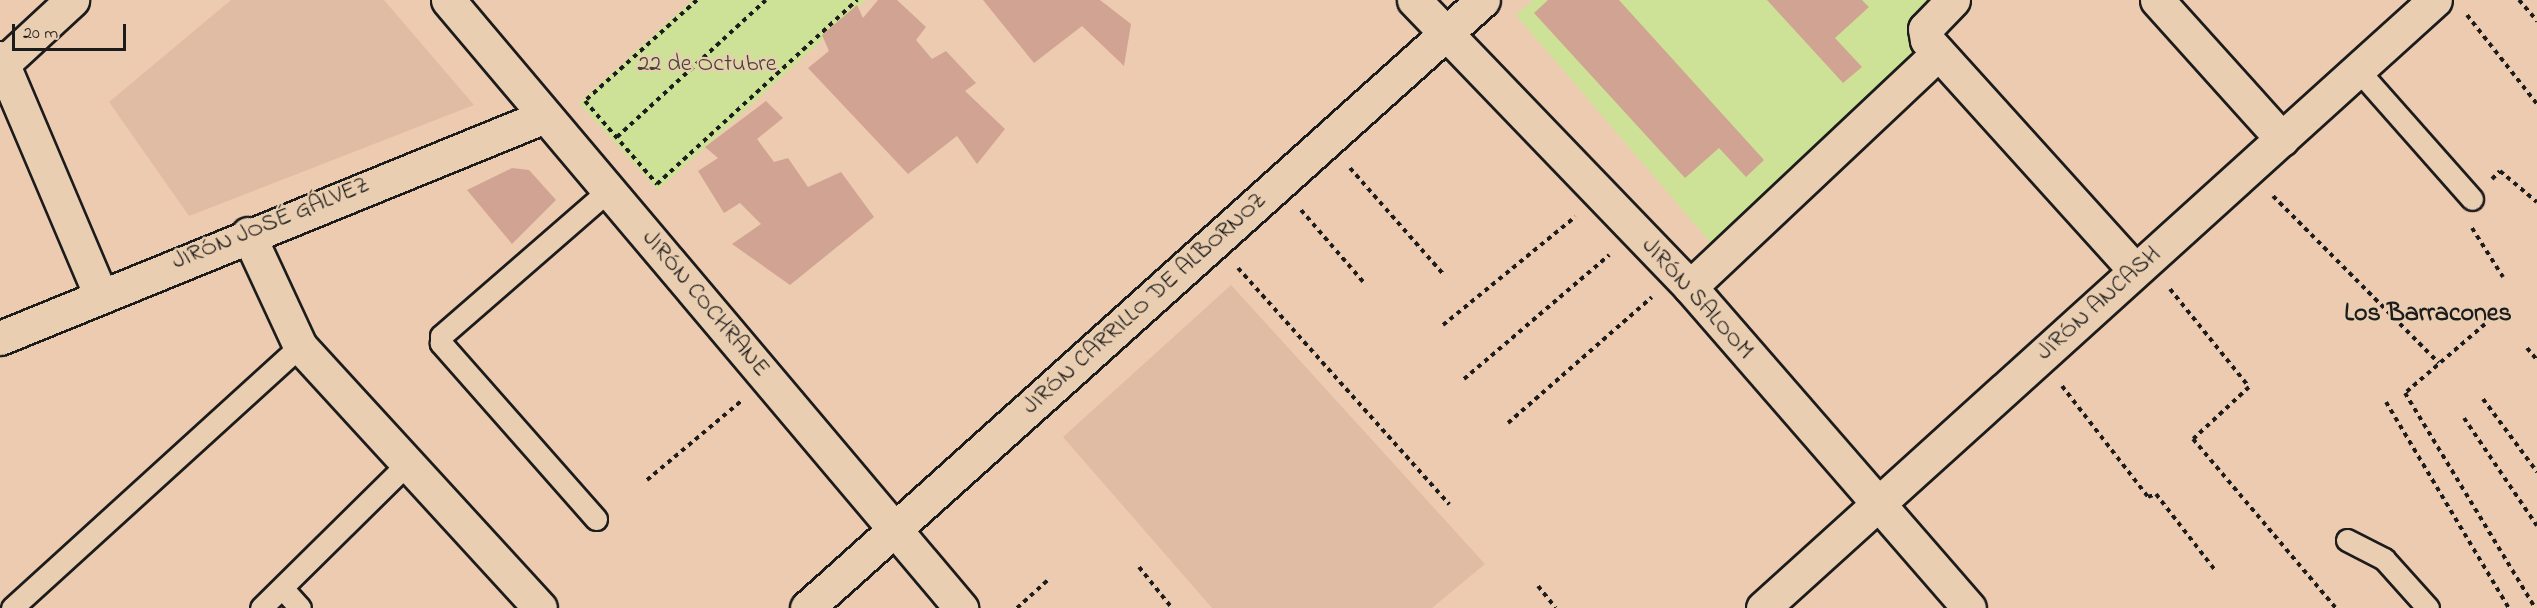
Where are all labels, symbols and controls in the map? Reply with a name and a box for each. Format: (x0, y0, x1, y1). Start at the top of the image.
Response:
scale bar (15, 12, 129, 50)
text: 20 m (23, 21, 58, 47)
park label: 22 de Octubre (637, 51, 777, 79)
street label: JIRÓN JOSÉ GÁLVEZ (168, 171, 374, 277)
street label: JIRÓN CARRILLO DE ALBORNOZ (1017, 187, 1273, 421)
street label: JIRÓN COCHRANE (635, 225, 775, 383)
street label: JIRÓN SALOOM (1635, 232, 1759, 366)
street label: JIRÓN ANCASH (2031, 241, 2167, 367)
district label: Los Barracones (2344, 299, 2512, 331)

